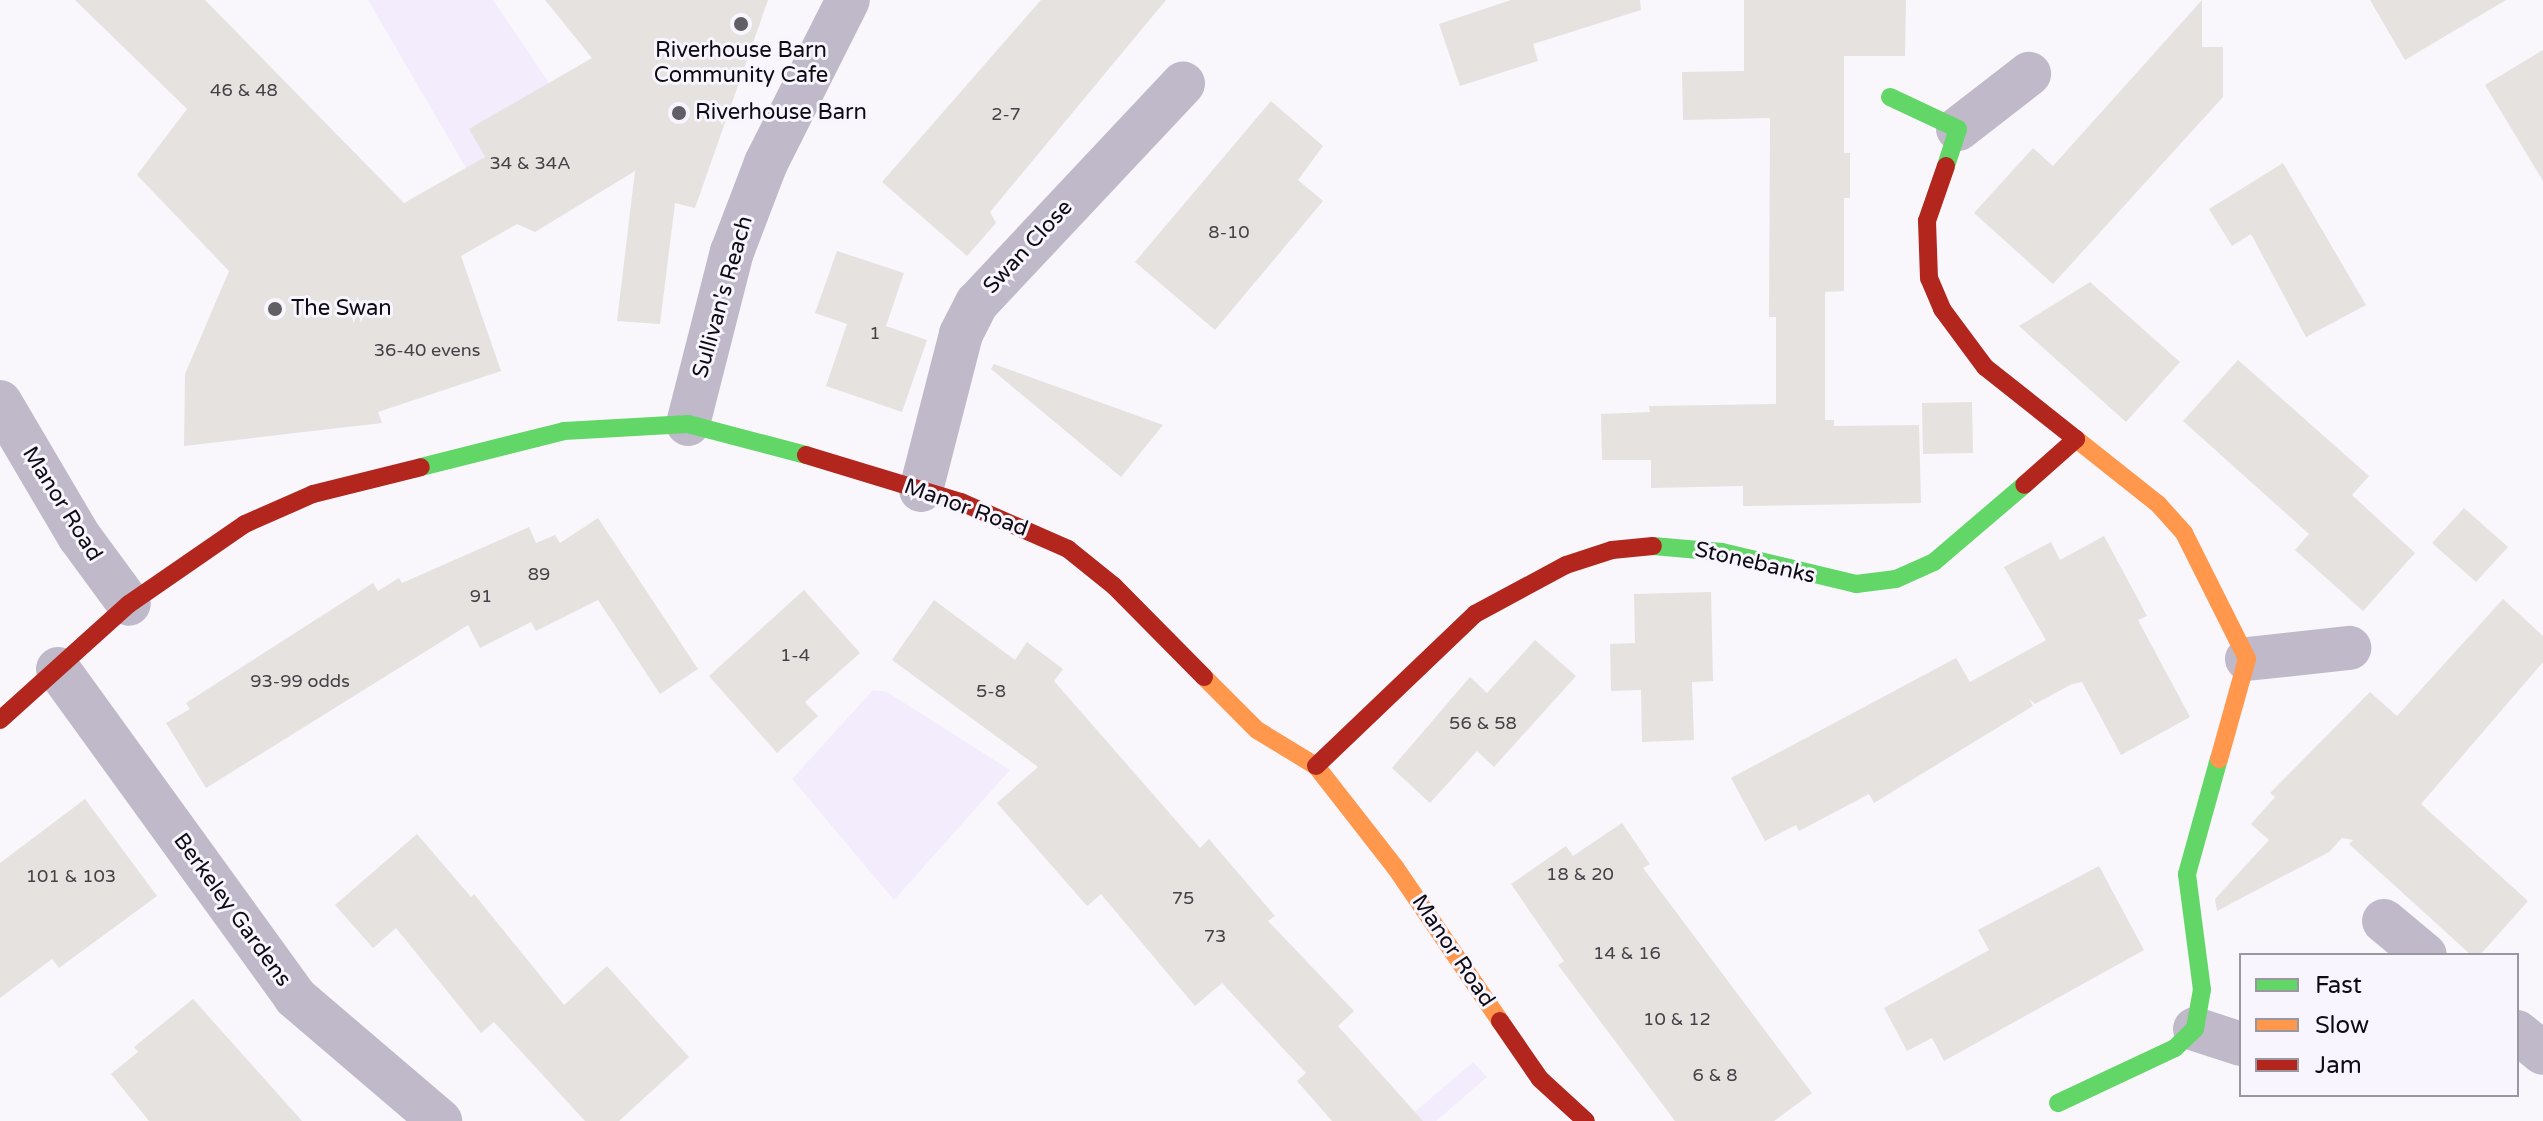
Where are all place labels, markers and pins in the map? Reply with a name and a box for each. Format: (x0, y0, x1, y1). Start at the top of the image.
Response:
marker: Riverhouse Barn Community Cafe (732, 15, 750, 33)
place label: Riverhouse Barn Community Cafe (654, 37, 828, 88)
place label: Riverhouse Barn (695, 100, 867, 126)
marker: Riverhouse Barn (670, 104, 688, 122)
place label: The Swan (291, 296, 392, 322)
marker: The Swan (266, 300, 284, 318)

